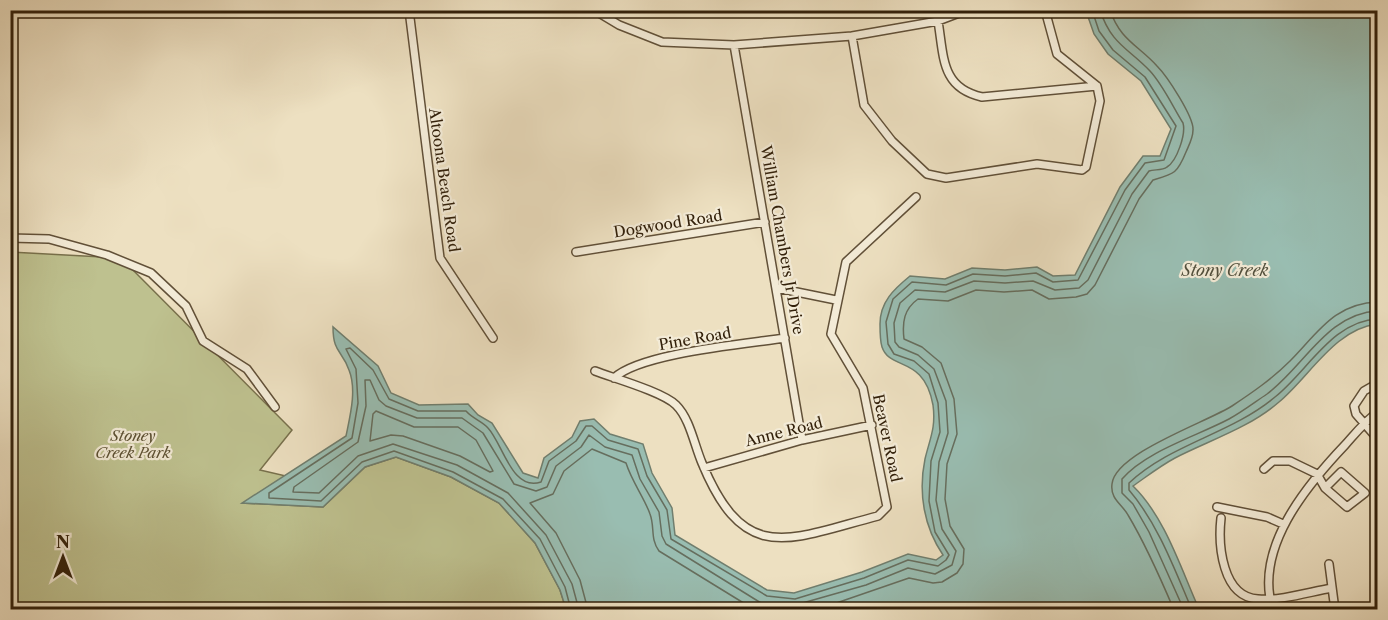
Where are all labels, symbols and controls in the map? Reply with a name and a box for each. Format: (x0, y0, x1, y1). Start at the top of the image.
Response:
street label: Altoona Beach Road (425, 106, 464, 253)
street label: William Chambers Jr Drive (756, 143, 808, 336)
street label: Dogwood Road (612, 206, 724, 241)
water label: Stony Creek (1181, 260, 1269, 280)
street label: Pine Road (657, 323, 733, 354)
street label: Beaver Road (869, 392, 906, 484)
street label: Anne Road (742, 413, 825, 451)
park label: Stoney Creek Park (95, 426, 171, 462)
north arrow (33, 527, 93, 587)
text: N (56, 532, 70, 552)

